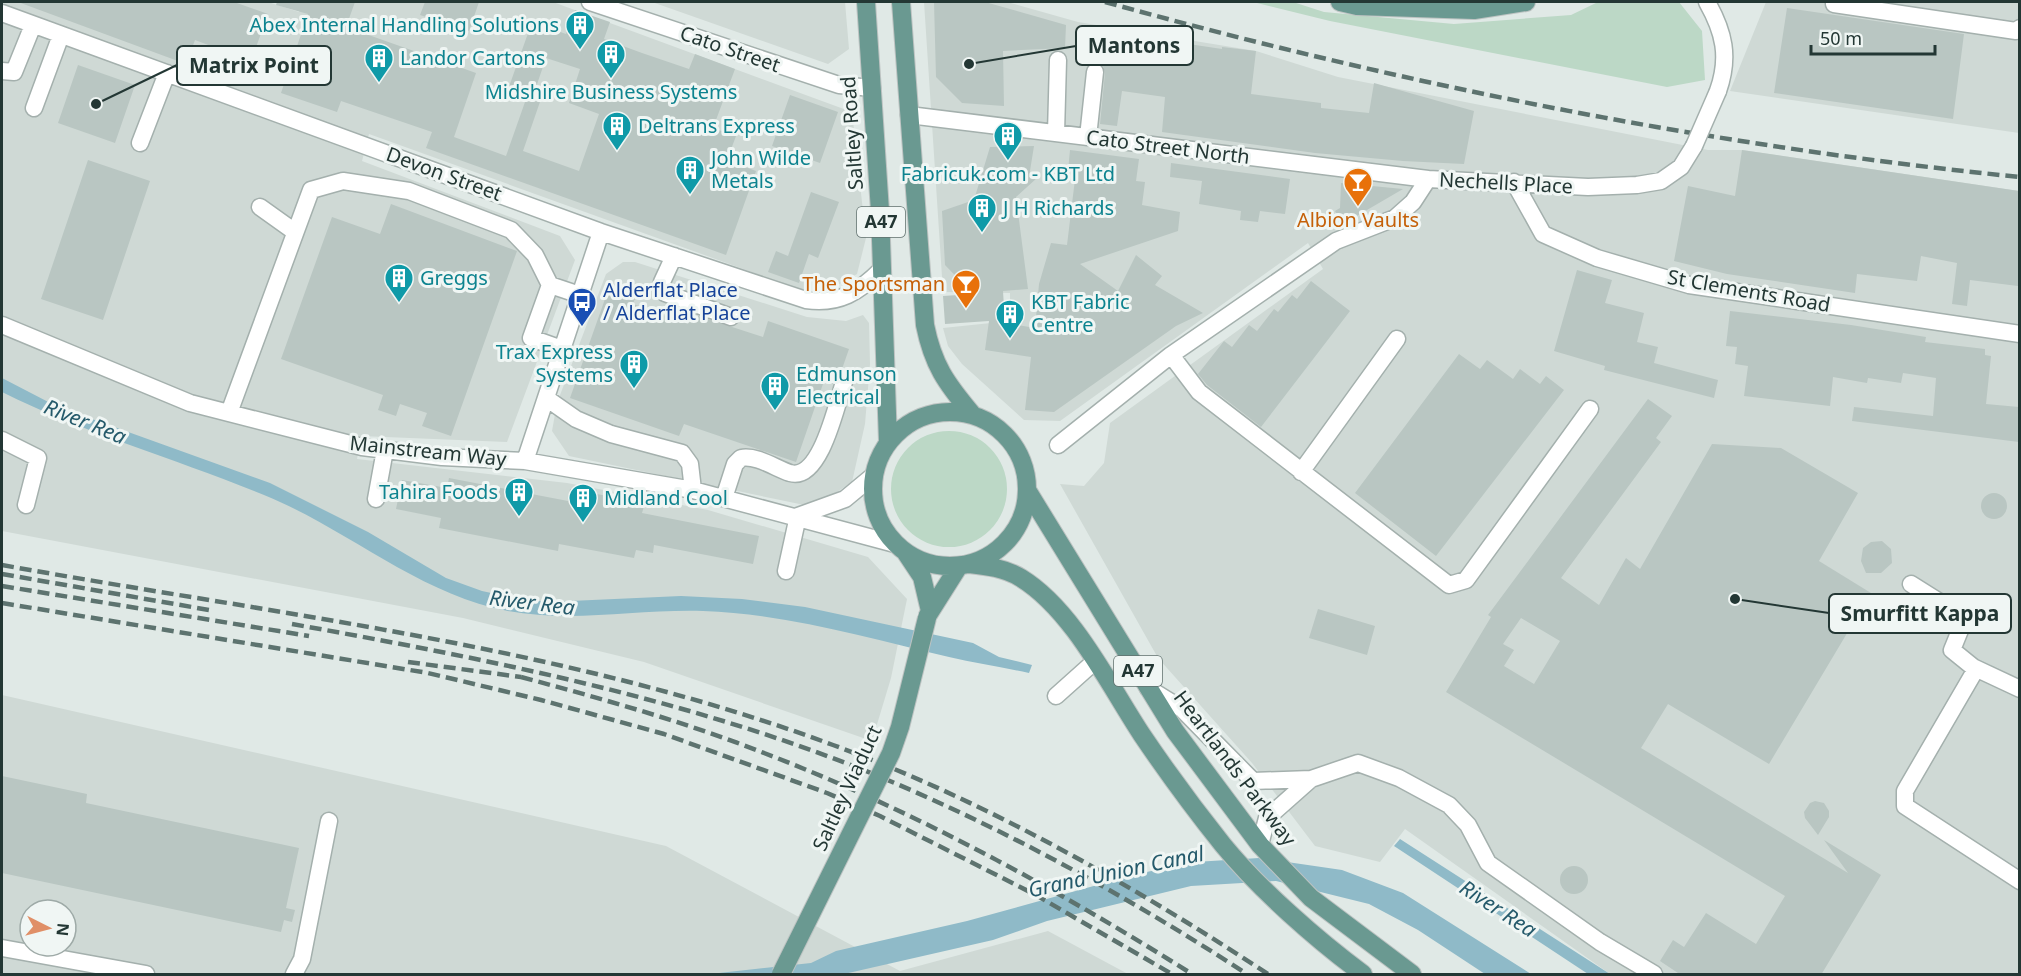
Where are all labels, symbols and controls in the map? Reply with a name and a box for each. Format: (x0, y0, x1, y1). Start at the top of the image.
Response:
building icon: Abex Internal Handling Solutions (564, 9, 596, 51)
place label: Abex Internal Handling Solutions (250, 11, 559, 38)
scale bar (1811, 18, 1936, 56)
street label: Cato Street (676, 19, 784, 78)
callout: Mantons (1076, 26, 1193, 65)
text: 50 m (1820, 26, 1862, 50)
text: Mantons (1088, 31, 1180, 59)
building icon: Midshire Business Systems (595, 38, 627, 80)
building icon: Landor Cartons (363, 42, 395, 84)
place label: Landor Cartons (400, 44, 545, 71)
callout: Matrix Point (177, 46, 331, 85)
text: Matrix Point (189, 51, 319, 79)
street label: Saltley Road (834, 75, 869, 191)
place label: Midshire Business Systems (485, 78, 737, 105)
building icon: Deltrans Express (601, 110, 633, 152)
place label: Deltrans Express (638, 112, 795, 139)
building icon: Fabricuk.com - KBT Ltd (992, 120, 1024, 162)
street label: Cato Street North (1085, 123, 1251, 170)
street label: Devon Street (383, 140, 506, 207)
place label: John Wilde Metals (709, 144, 811, 194)
building icon: John Wilde Metals (674, 154, 706, 196)
place label: Fabricuk.com - KBT Ltd (901, 160, 1115, 187)
bar icon: Albion Vaults (1342, 166, 1374, 208)
street label: Nechells Place (1438, 166, 1574, 199)
building icon: J H Richards (966, 192, 998, 234)
place label: J H Richards (1001, 194, 1114, 221)
place label: Albion Vaults (1297, 206, 1419, 233)
road number: A47 (857, 207, 905, 237)
building icon: Greggs (383, 262, 415, 304)
street label: St Clements Road (1666, 263, 1833, 318)
place label: Greggs (420, 264, 488, 291)
bar icon: The Sportsman (950, 268, 982, 310)
place label: The Sportsman (802, 270, 945, 297)
place label: Alderflat Place / Alderflat Place (603, 276, 750, 326)
bus stop icon: Alderflat Place / Alderflat Place (566, 286, 598, 328)
place label: KBT Fabric Centre (1031, 288, 1130, 338)
building icon: KBT Fabric Centre (994, 298, 1026, 340)
place label: Trax Express Systems (496, 338, 613, 388)
building icon: Trax Express Systems (618, 348, 650, 390)
place label: Edmunson Electrical (796, 360, 897, 410)
building icon: Edmunson Electrical (759, 370, 791, 412)
water label: River Rea (40, 392, 131, 450)
street label: Mainstream Way (348, 429, 509, 472)
building icon: Tahira Foods (503, 476, 535, 518)
place label: Tahira Foods (379, 478, 498, 505)
building icon: Midland Cool (567, 482, 599, 524)
place label: Midland Cool (604, 484, 728, 511)
water label: River Rea (488, 583, 577, 621)
callout: Smurfitt Kappa (1829, 594, 2011, 633)
text: Smurfitt Kappa (1841, 599, 1999, 627)
road number: A47 (1114, 656, 1162, 686)
street label: Heartlands Parkway (1168, 684, 1303, 852)
street label: Saltley Viaduct (806, 721, 887, 855)
water label: Grand Union Canal (1025, 839, 1207, 903)
water label: River Rea (1455, 873, 1542, 943)
north arrow (18, 898, 78, 958)
text: N (51, 922, 75, 937)

